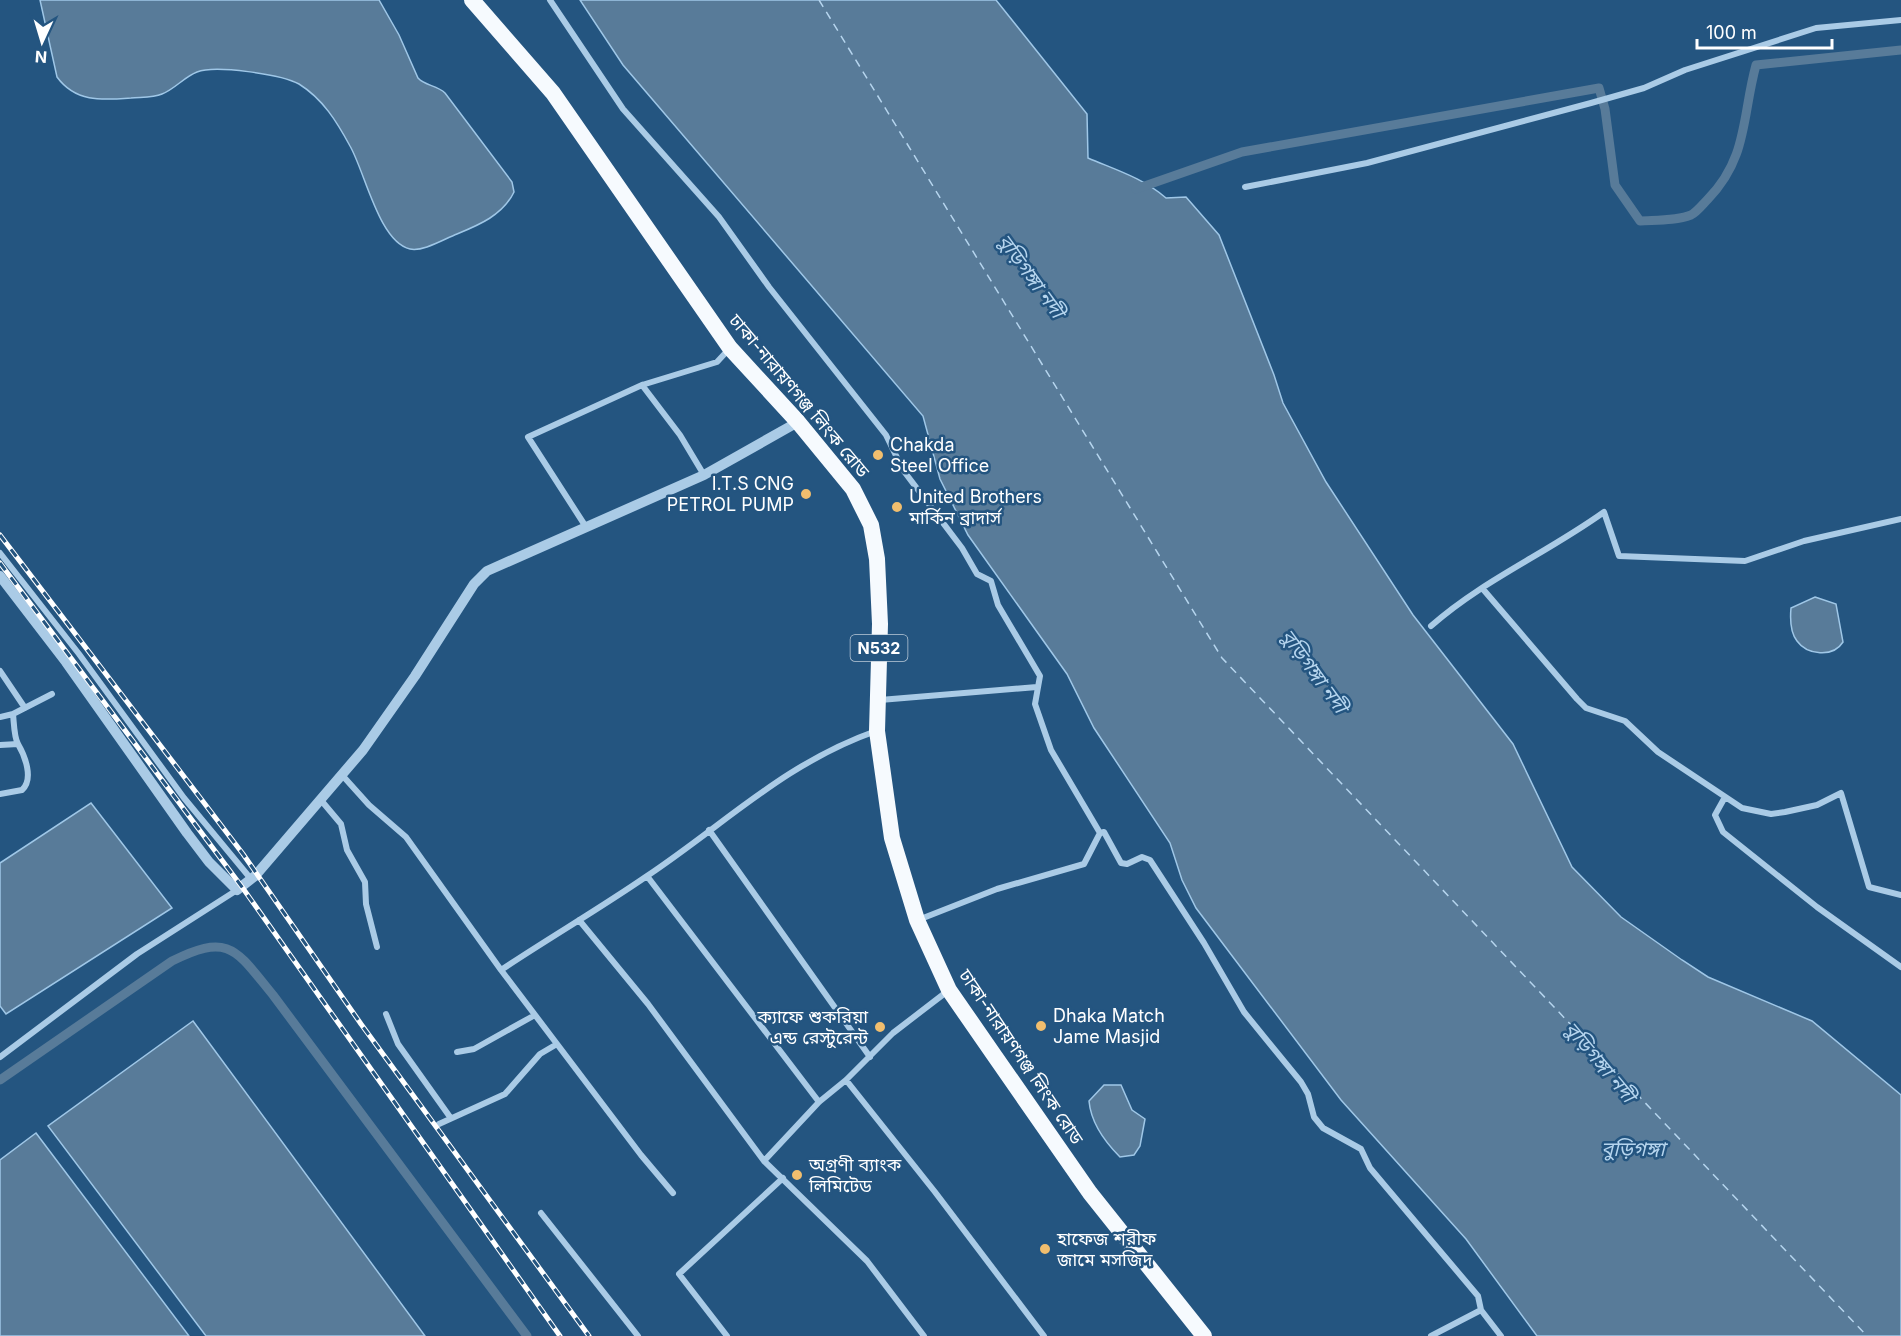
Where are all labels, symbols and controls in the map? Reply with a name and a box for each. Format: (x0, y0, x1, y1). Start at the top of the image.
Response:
north arrow (12, 12, 72, 72)
scale bar (1697, 12, 1832, 50)
text: 100 m (1706, 22, 1757, 43)
text: N (34, 47, 48, 67)
water label: বুড়িগঙ্গা নদী (993, 229, 1072, 325)
street label: ঢাকা-নারায়ণগঞ্জ লিংক রোড (724, 309, 874, 482)
place label: Chakda Steel Office (890, 434, 989, 476)
marker: Chakda Steel Office (871, 448, 885, 462)
place label: I.T.S CNG PETROL PUMP (667, 473, 794, 515)
place label: United Brothers মার্কিন ব্রাদার্স (908, 486, 1042, 528)
marker: I.T.S CNG PETROL PUMP (799, 487, 813, 501)
marker: United Brothers মার্কিন ব্রাদার্স (890, 500, 904, 514)
water label: বুড়িগঙ্গা নদী (1276, 624, 1355, 720)
road number: N532 (850, 635, 908, 661)
street label: ঢাকা-নারায়ণগঞ্জ লিংক রোড (954, 964, 1088, 1148)
place label: Dhaka Match Jame Masjid (1053, 1005, 1165, 1047)
place label: ক্যাফে শুকরিয়া এন্ড রেস্টুরেন্ট (757, 1006, 869, 1049)
water label: বুড়িগঙ্গা নদী (1559, 1017, 1643, 1110)
marker: Dhaka Match Jame Masjid (1034, 1019, 1048, 1033)
marker: ক্যাফে শুকরিয়া এন্ড রেস্টুরেন্ট (873, 1020, 887, 1034)
water label: বুড়িগঙ্গা (1601, 1137, 1668, 1161)
place label: অগ্রণী ব্যাংক লিমিটেড (808, 1154, 902, 1196)
marker: অগ্রণী ব্যাংক লিমিটেড (790, 1168, 804, 1182)
place label: হাফেজ শরীফ জামে মসজিদ (1056, 1228, 1157, 1270)
marker: হাফেজ শরীফ জামে মসজিদ (1038, 1242, 1052, 1256)

